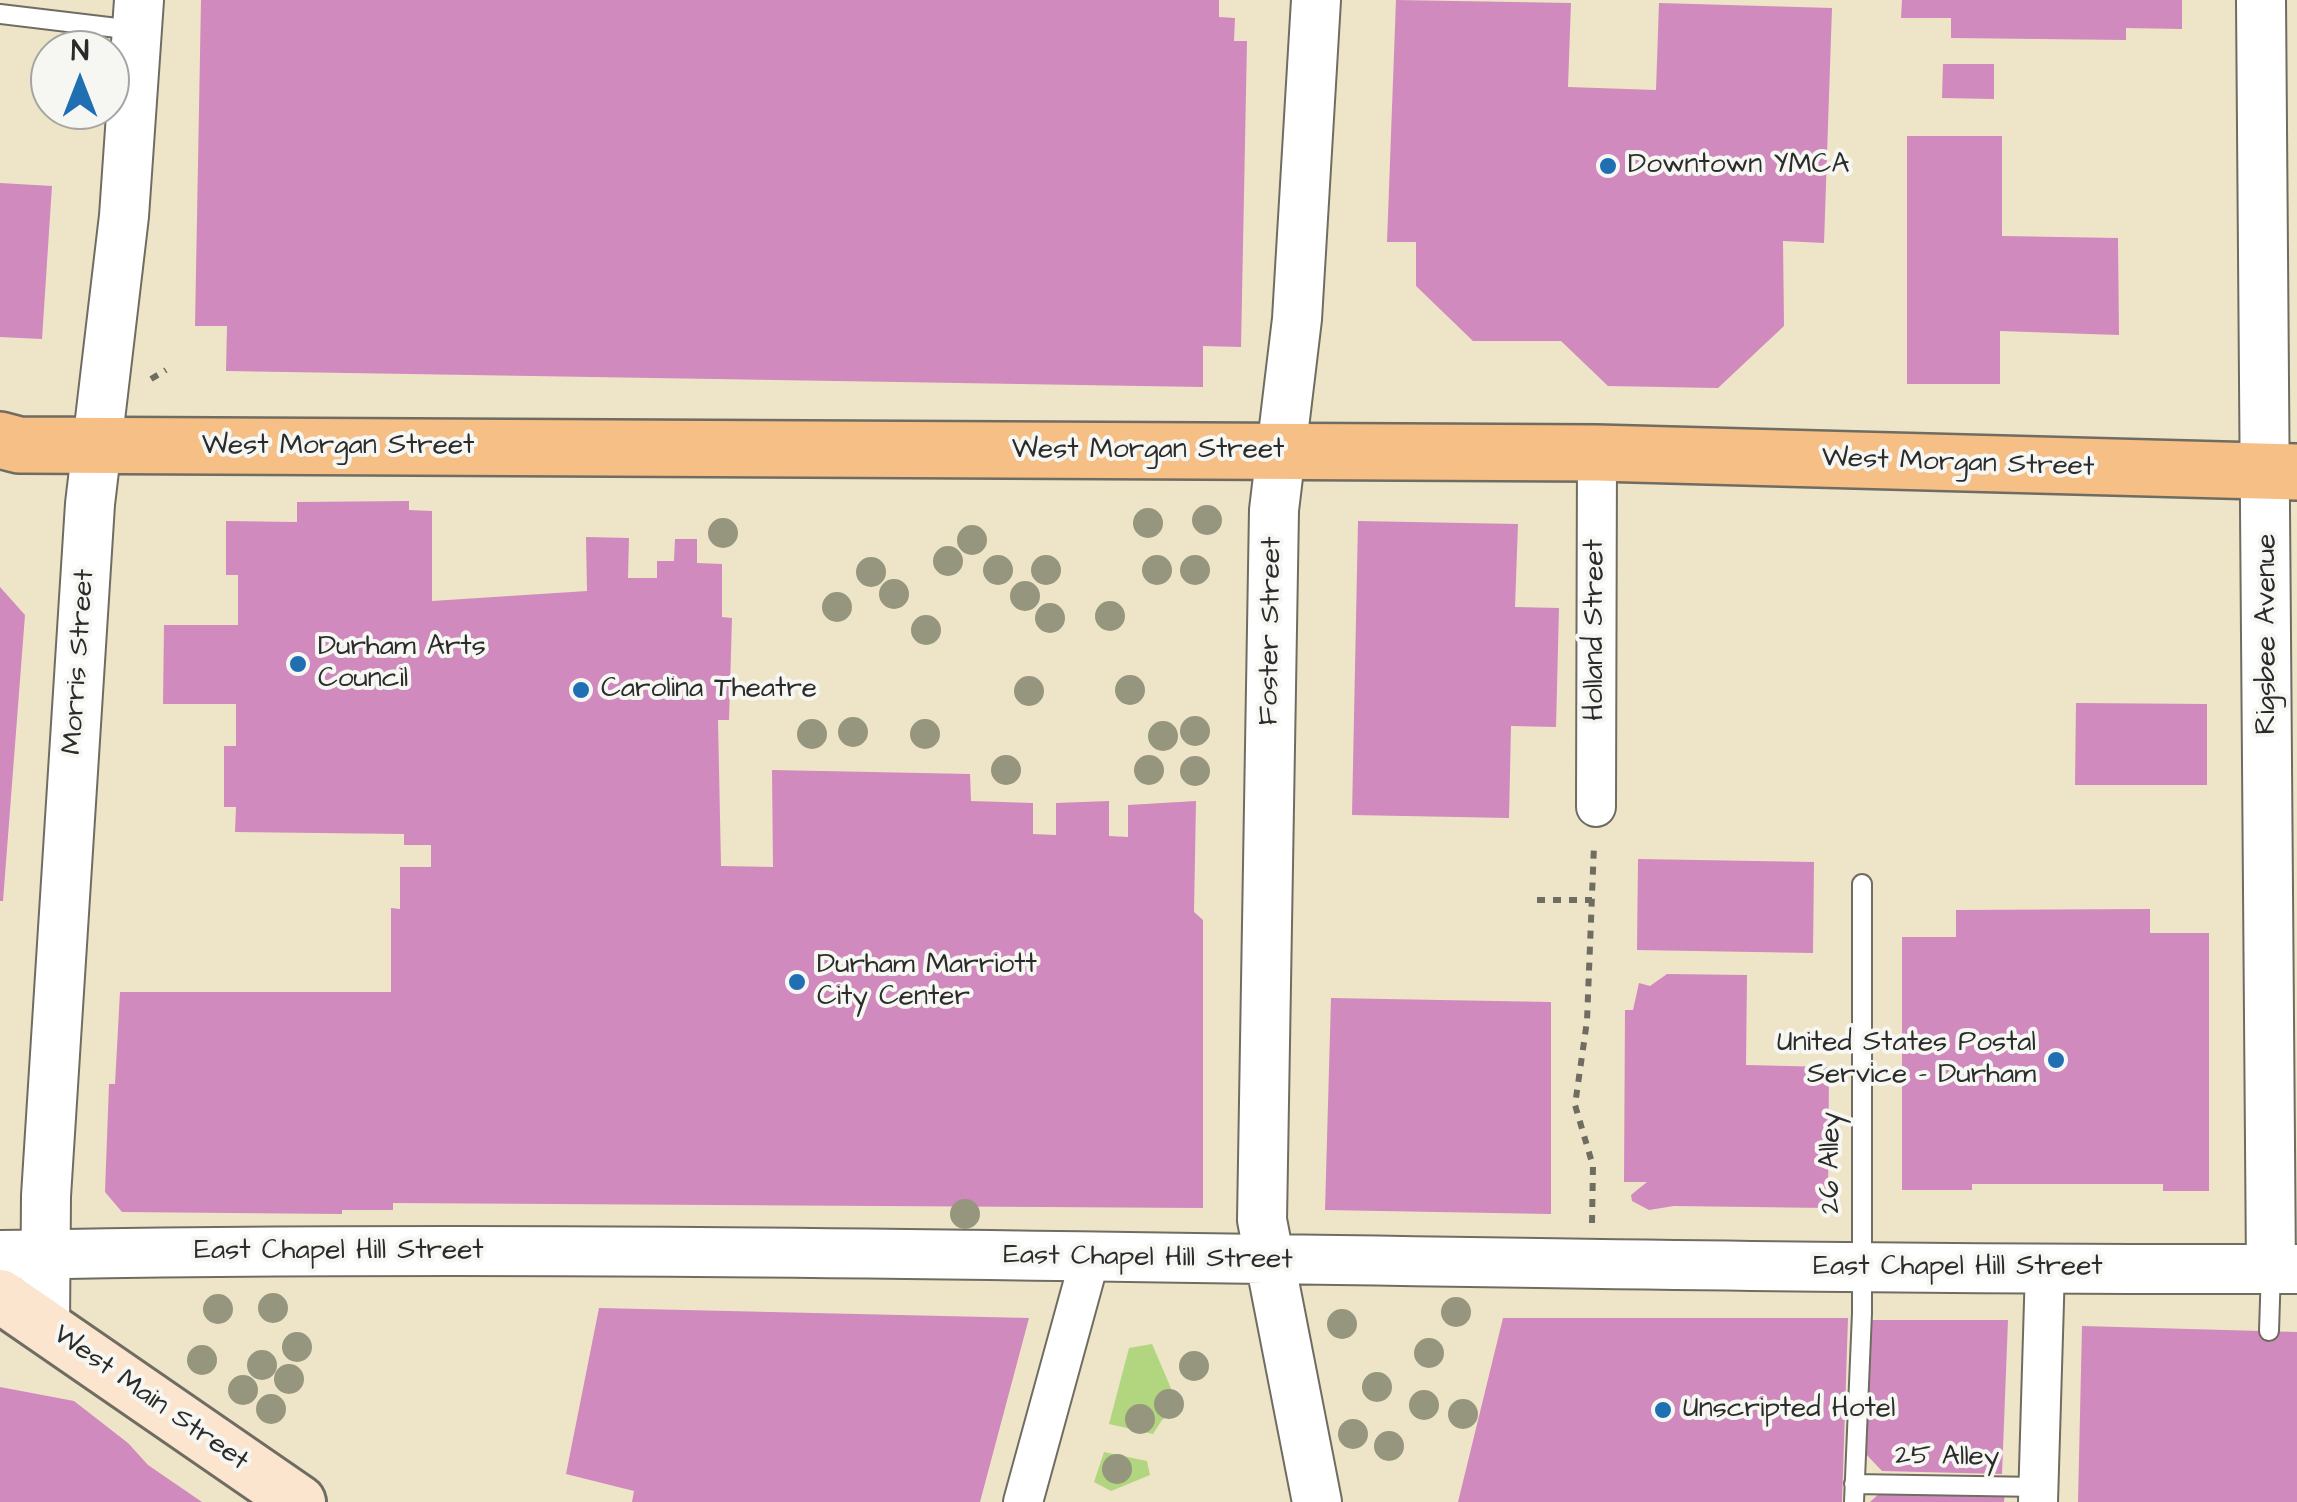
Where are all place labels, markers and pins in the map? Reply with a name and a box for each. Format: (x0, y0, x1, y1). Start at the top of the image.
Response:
place label: Downtown YMCA (1628, 149, 1849, 183)
marker: Downtown YMCA (1597, 155, 1619, 177)
place label: Durham Arts Council (318, 631, 486, 697)
marker: Durham Arts Council (287, 653, 309, 675)
place label: Carolina Theatre (601, 673, 817, 707)
marker: Carolina Theatre (570, 679, 592, 701)
place label: Durham Marriott City Center (817, 949, 1037, 1015)
marker: Durham Marriott City Center (786, 971, 808, 993)
place label: United States Postal Service - Durham (1777, 1027, 2036, 1093)
marker: United States Postal Service - Durham (2045, 1049, 2067, 1071)
place label: Unscripted Hotel (1683, 1393, 1895, 1427)
marker: Unscripted Hotel (1652, 1399, 1674, 1421)

